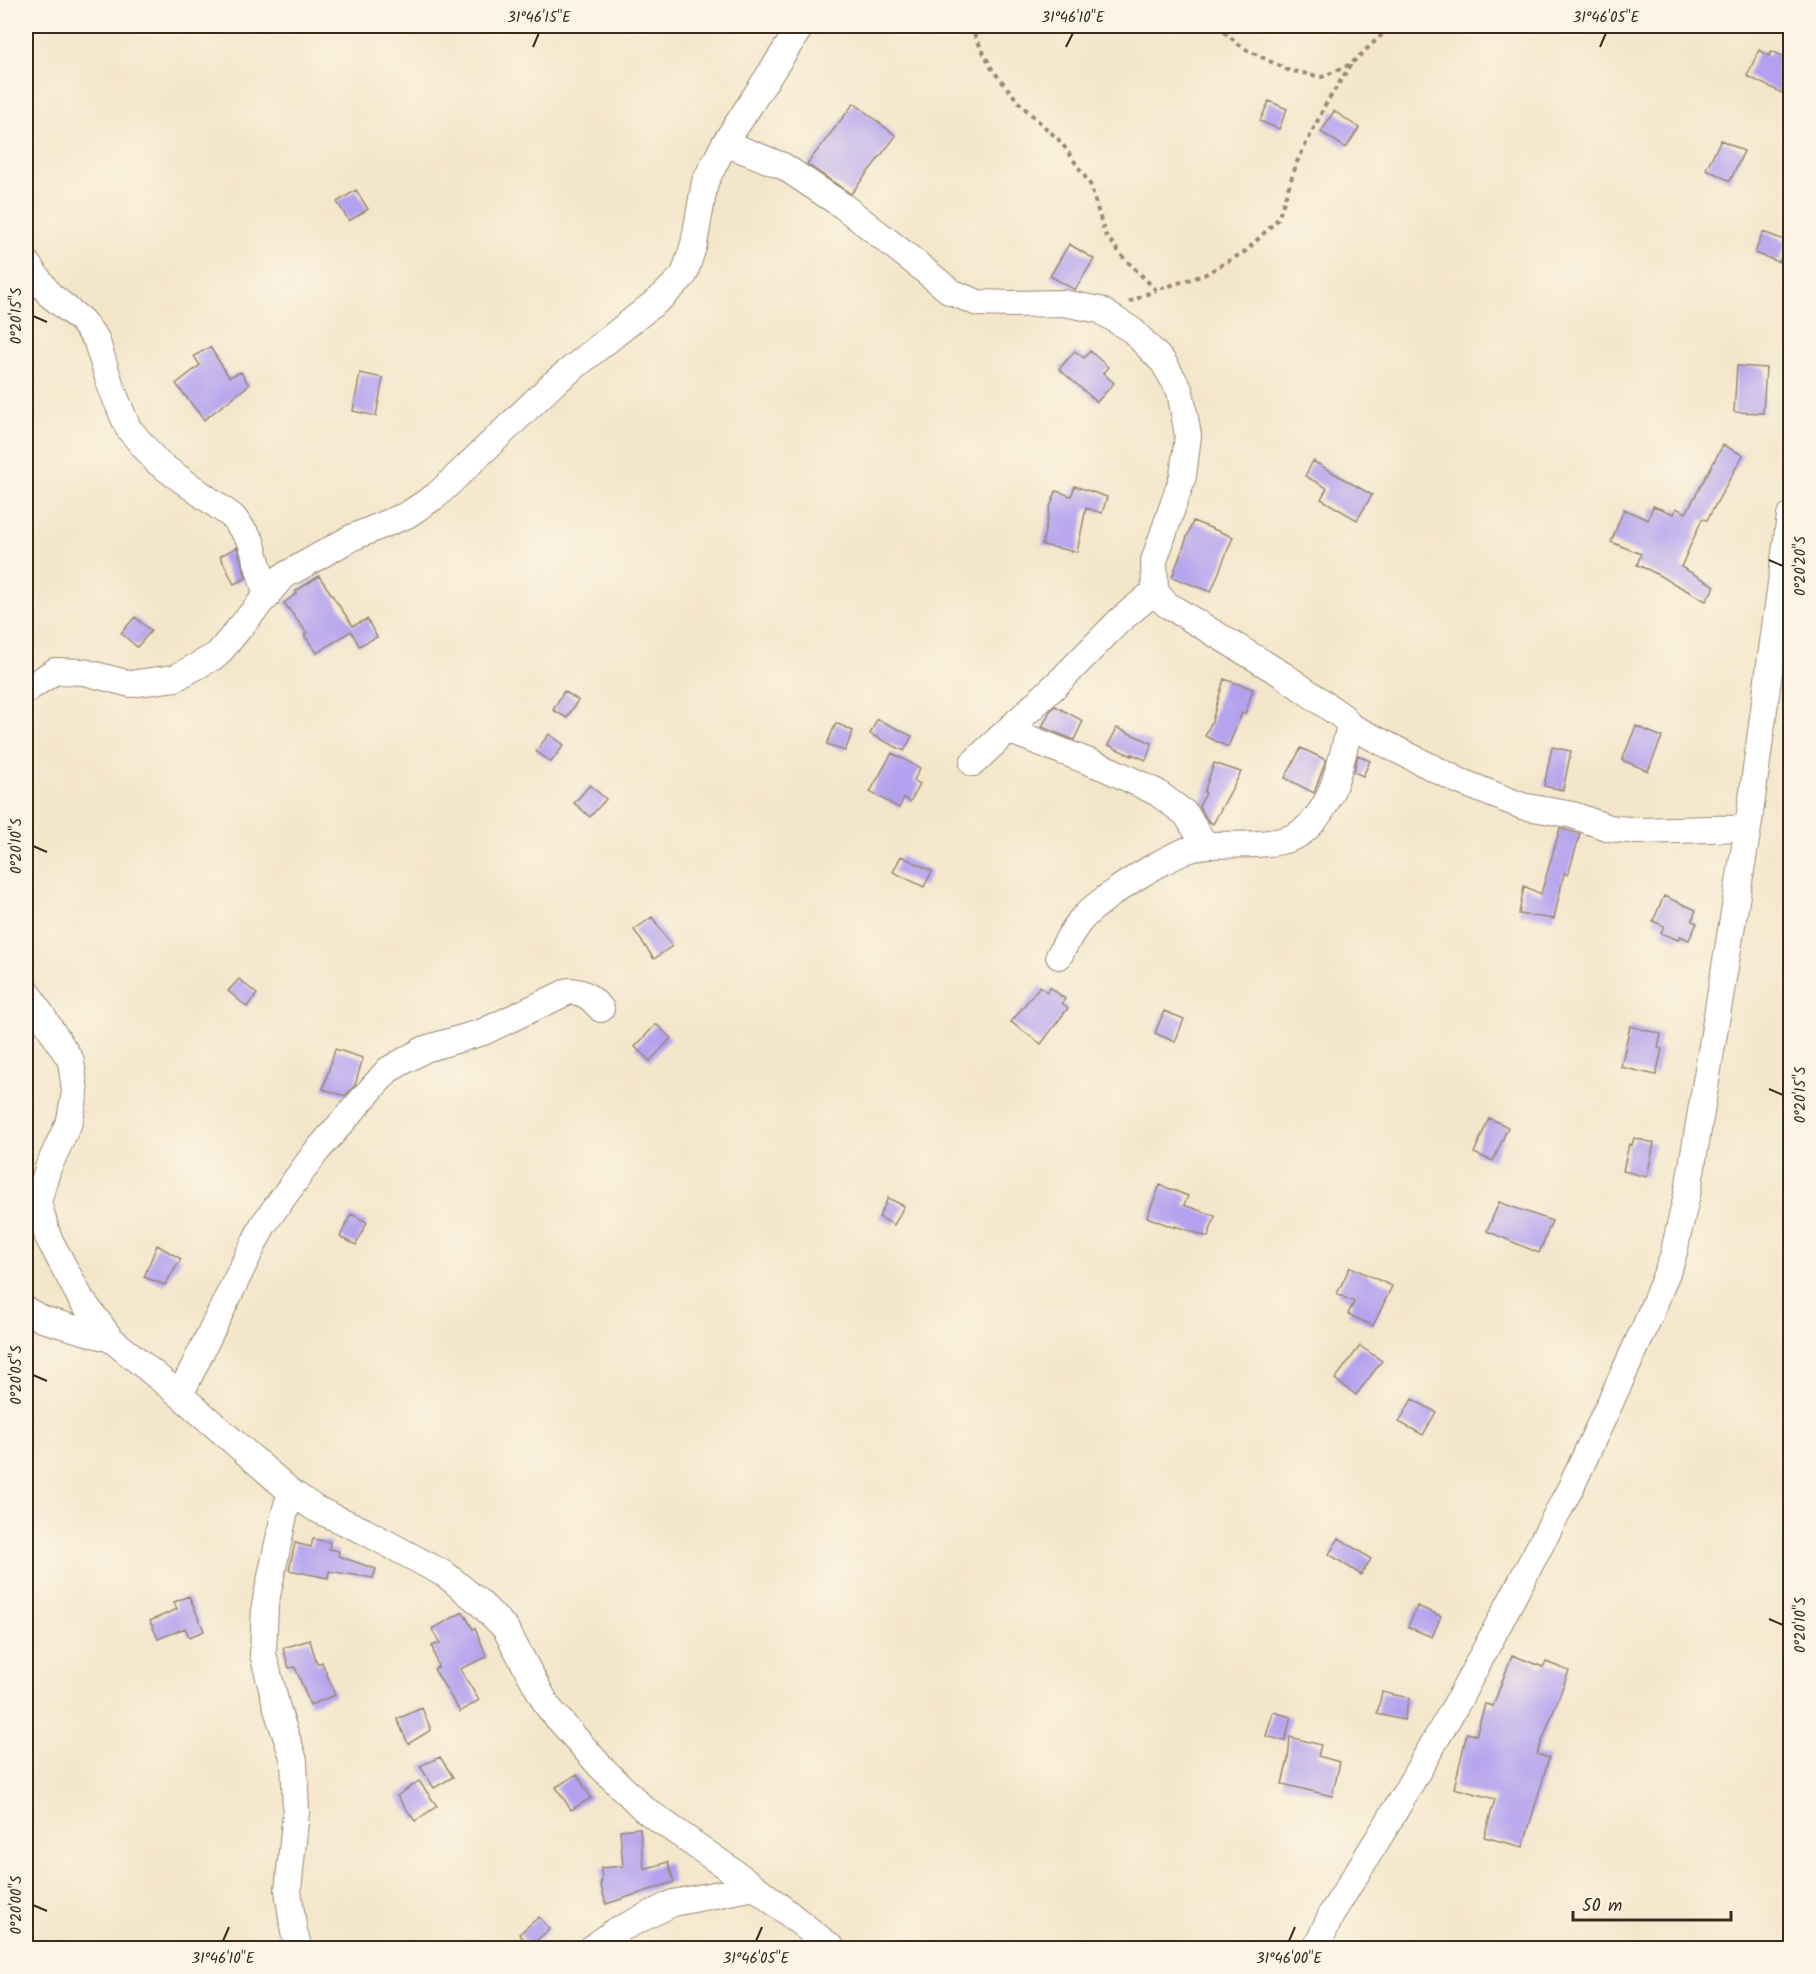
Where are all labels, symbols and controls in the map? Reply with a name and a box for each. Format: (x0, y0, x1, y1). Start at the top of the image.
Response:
text: 31°46'15"E (507, 6, 572, 30)
text: 31°46'10"E (1041, 6, 1106, 30)
text: 31°46'05"E (1573, 6, 1640, 30)
text: 0°20'15"S (5, 288, 29, 344)
text: 0°20'20"S (1789, 536, 1813, 596)
text: 0°20'10"S (5, 818, 29, 874)
text: 0°20'15"S (1789, 1067, 1813, 1123)
text: 0°20'05"S (5, 1345, 29, 1405)
text: 0°20'10"S (1789, 1597, 1813, 1653)
text: 0°20'00"S (5, 1876, 29, 1934)
scale bar (1573, 1884, 1730, 1922)
text: 50 m (1582, 1892, 1622, 1921)
text: 31°46'10"E (191, 1947, 256, 1971)
text: 31°46'05"E (723, 1947, 790, 1971)
text: 31°46'00"E (1256, 1947, 1323, 1971)

